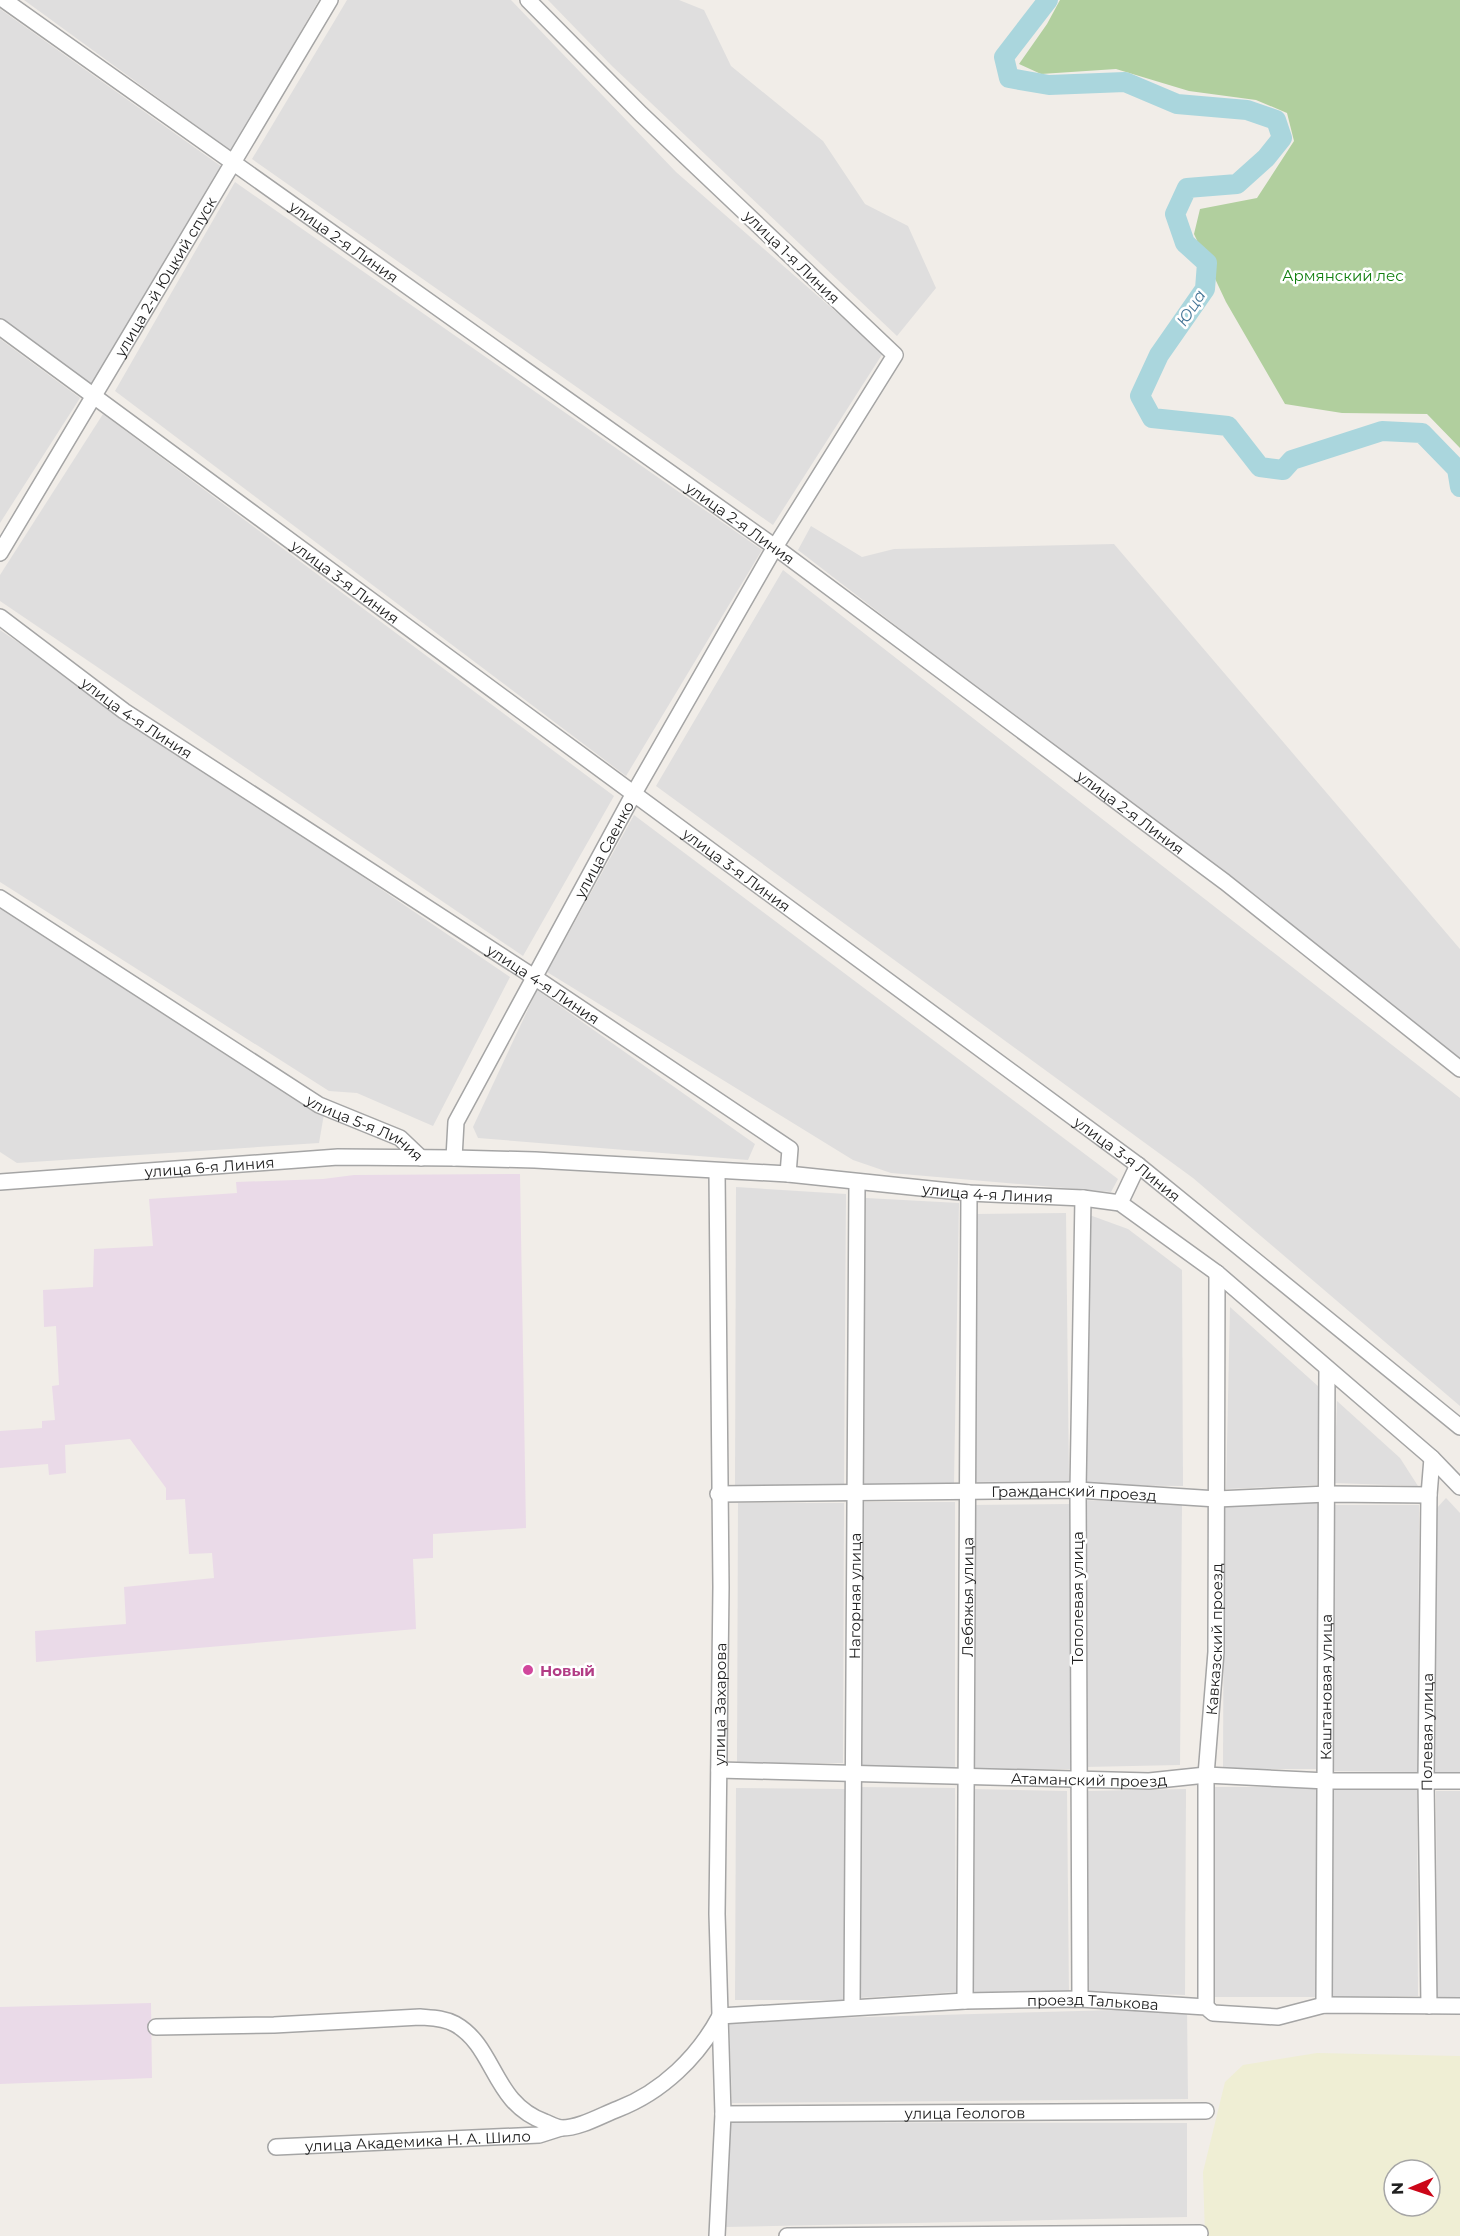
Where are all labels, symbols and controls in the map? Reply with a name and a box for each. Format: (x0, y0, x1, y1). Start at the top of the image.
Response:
street label: улица 2-й Юцкий спуск (109, 193, 220, 361)
street label: улица 2-я Линия (285, 196, 402, 286)
street label: улица 1-я Линия (739, 206, 844, 308)
park label: Армянский лес (1282, 266, 1404, 285)
water label: Юца (1172, 286, 1210, 330)
street label: улица 2-я Линия (681, 477, 799, 568)
street label: улица 3-я Линия (287, 535, 403, 627)
street label: улица 4-я Линия (77, 672, 196, 762)
street label: улица 2-я Линия (1073, 765, 1188, 858)
street label: улица Саенко (569, 798, 638, 902)
street label: улица 3-я Линия (678, 823, 795, 916)
street label: улица 4-я Линия (483, 939, 603, 1028)
street label: улица 5-я Линия (302, 1089, 428, 1165)
street label: улица 3-я Линия (1070, 1111, 1185, 1205)
street label: улица 6-я Линия (143, 1152, 275, 1181)
street label: улица 4-я Линия (920, 1179, 1053, 1206)
street label: Гражданский проезд (991, 1480, 1157, 1505)
street label: Тополевая улица (1068, 1531, 1087, 1665)
street label: Нагорная улица (845, 1533, 864, 1659)
street label: Лебяжья улица (957, 1537, 977, 1657)
street label: Кавказский проезд (1201, 1563, 1226, 1716)
street label: Каштановая улица (1316, 1614, 1335, 1760)
street label: улица Захарова (709, 1643, 730, 1767)
place label: Новый (540, 1661, 595, 1680)
marker: Новый (521, 1663, 535, 1677)
street label: Полевая улица (1416, 1673, 1437, 1791)
street label: Атаманский проезд (1011, 1768, 1168, 1790)
street label: проезд Талькова (1027, 1989, 1159, 2013)
street label: улица Геологов (904, 2103, 1025, 2122)
street label: улица Академика Н. А. Шило (304, 2126, 531, 2155)
north arrow (1382, 2158, 1442, 2218)
text: N (1388, 2182, 1407, 2195)

